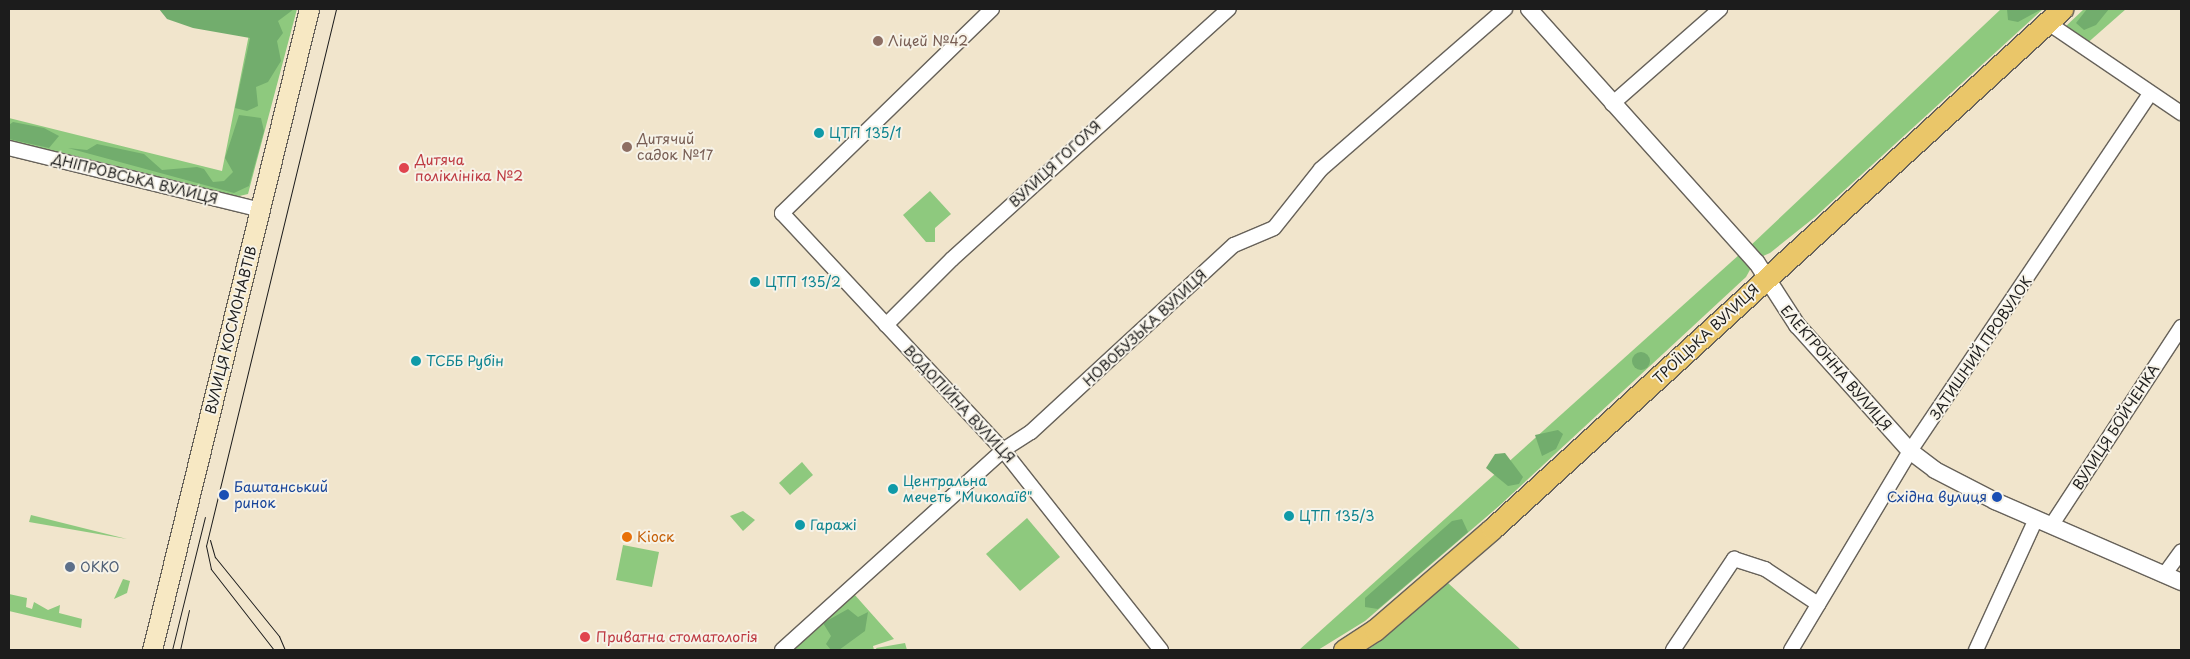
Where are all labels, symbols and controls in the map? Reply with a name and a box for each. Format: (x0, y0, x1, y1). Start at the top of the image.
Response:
place label: Ліцей №42 (888, 33, 968, 49)
marker: Ліцей №42 (872, 35, 884, 47)
street label: ВУЛИЦЯ ГОГОЛЯ (1005, 117, 1105, 211)
place label: ЦТП 135/1 (829, 125, 902, 141)
marker: ЦТП 135/1 (813, 127, 825, 139)
place label: Дитячий садок №17 (637, 131, 713, 164)
marker: Дитячий садок №17 (621, 141, 633, 153)
street label: ДНІПРОВСЬКА ВУЛИЦЯ (51, 150, 219, 208)
place label: Дитяча поліклініка №2 (415, 152, 523, 184)
marker: Дитяча поліклініка №2 (397, 161, 411, 175)
street label: ВУЛИЦЯ КОСМОНАВТІВ (202, 244, 260, 416)
street label: НОВОБУЗЬКА ВУЛИЦЯ (1080, 267, 1210, 389)
street label: ЗАТИШНИЙ ПРОВУЛОК (1927, 273, 2035, 423)
place label: ЦТП 135/2 (765, 274, 841, 290)
marker: ЦТП 135/2 (749, 276, 761, 288)
street label: ТРОЇЦЬКА ВУЛИЦЯ (1650, 281, 1762, 387)
street label: ЕЛЕКТРОННА ВУЛИЦЯ (1777, 302, 1895, 434)
street label: ВОДОПІЙНА ВУЛИЦЯ (900, 342, 1018, 466)
place label: ТСББ Рубін (426, 353, 505, 369)
marker: ТСББ Рубін (410, 355, 422, 367)
street label: ВУЛИЦЯ БОЙЧЕНКА (2069, 361, 2163, 493)
place label: Центральна мечеть "Миколаїв" (903, 473, 1032, 506)
place label: Баштанський ринок (234, 479, 328, 512)
marker: Центральна мечеть "Миколаїв" (887, 483, 899, 495)
marker: Баштанський ринок (218, 489, 230, 501)
place label: Східна вулиця (1886, 489, 1987, 505)
marker: Східна вулиця (1991, 491, 2003, 503)
place label: ЦТП 135/3 (1299, 508, 1375, 524)
marker: ЦТП 135/3 (1283, 510, 1295, 522)
place label: Гаражі (810, 517, 857, 533)
marker: Гаражі (794, 519, 806, 531)
place label: Кіоск (637, 529, 674, 545)
marker: Кіоск (621, 531, 633, 543)
place label: ОККО (80, 559, 119, 575)
marker: ОККО (64, 561, 76, 573)
place label: Приватна стоматологія (596, 629, 758, 645)
marker: Приватна стоматологія (578, 630, 592, 644)

